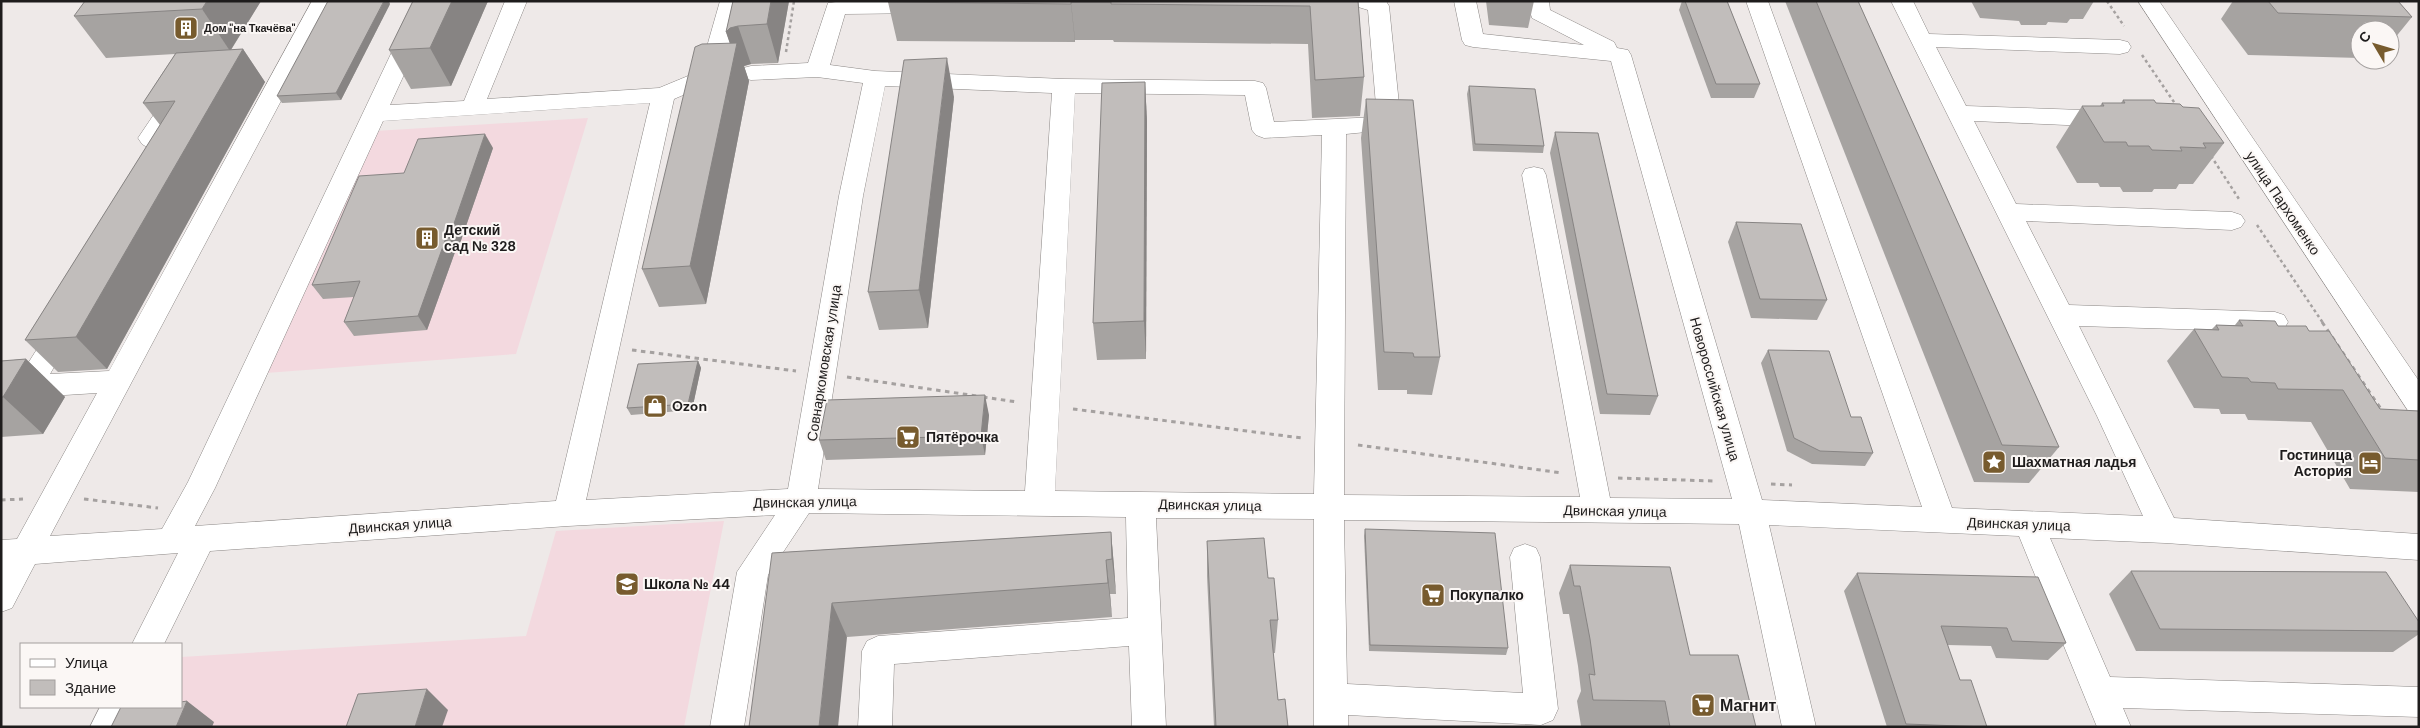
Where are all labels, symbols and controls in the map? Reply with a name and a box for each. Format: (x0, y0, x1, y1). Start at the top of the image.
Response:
building icon: Дом "на Ткачёва" (173, 15, 199, 41)
north arrow (2350, 20, 2400, 70)
place label: Дом "на Ткачёва" (204, 21, 296, 35)
text: С (2355, 27, 2375, 47)
street label: улица Пархоменко (2242, 148, 2325, 259)
place label: Детский сад № 328 (444, 221, 516, 255)
building icon: Детский сад № 328 (414, 225, 440, 251)
street label: Совнаркомовская улица (803, 283, 845, 443)
street label: Новороссийская улица (1686, 315, 1744, 463)
shop icon: Ozon (642, 393, 668, 419)
place label: Ozon (672, 397, 707, 415)
supermarket icon: Пятёрочка (895, 424, 921, 450)
place label: Пятёрочка (926, 428, 999, 446)
place label: Гостиница Астория (2280, 446, 2352, 480)
place icon: Шахматная ладья (1981, 449, 2007, 475)
hotel icon: Гостиница Астория (2357, 450, 2383, 476)
place label: Шахматная ладья (2012, 453, 2137, 471)
street label: Двинская улица (753, 492, 857, 512)
street label: Двинская улица (1158, 495, 1262, 515)
street label: Двинская улица (1563, 501, 1667, 521)
street label: Двинская улица (348, 512, 452, 538)
street label: Двинская улица (1967, 513, 2071, 535)
school or university icon: Школа № 44 (614, 571, 640, 597)
place label: Школа № 44 (644, 575, 730, 593)
supermarket icon: Покупалко (1420, 582, 1446, 608)
place label: Покупалко (1450, 586, 1524, 604)
legend (20, 643, 182, 708)
text: Улица (65, 653, 108, 673)
text: Здание (65, 678, 116, 698)
supermarket icon: Магнит (1690, 692, 1716, 718)
place label: Магнит (1720, 695, 1777, 716)

